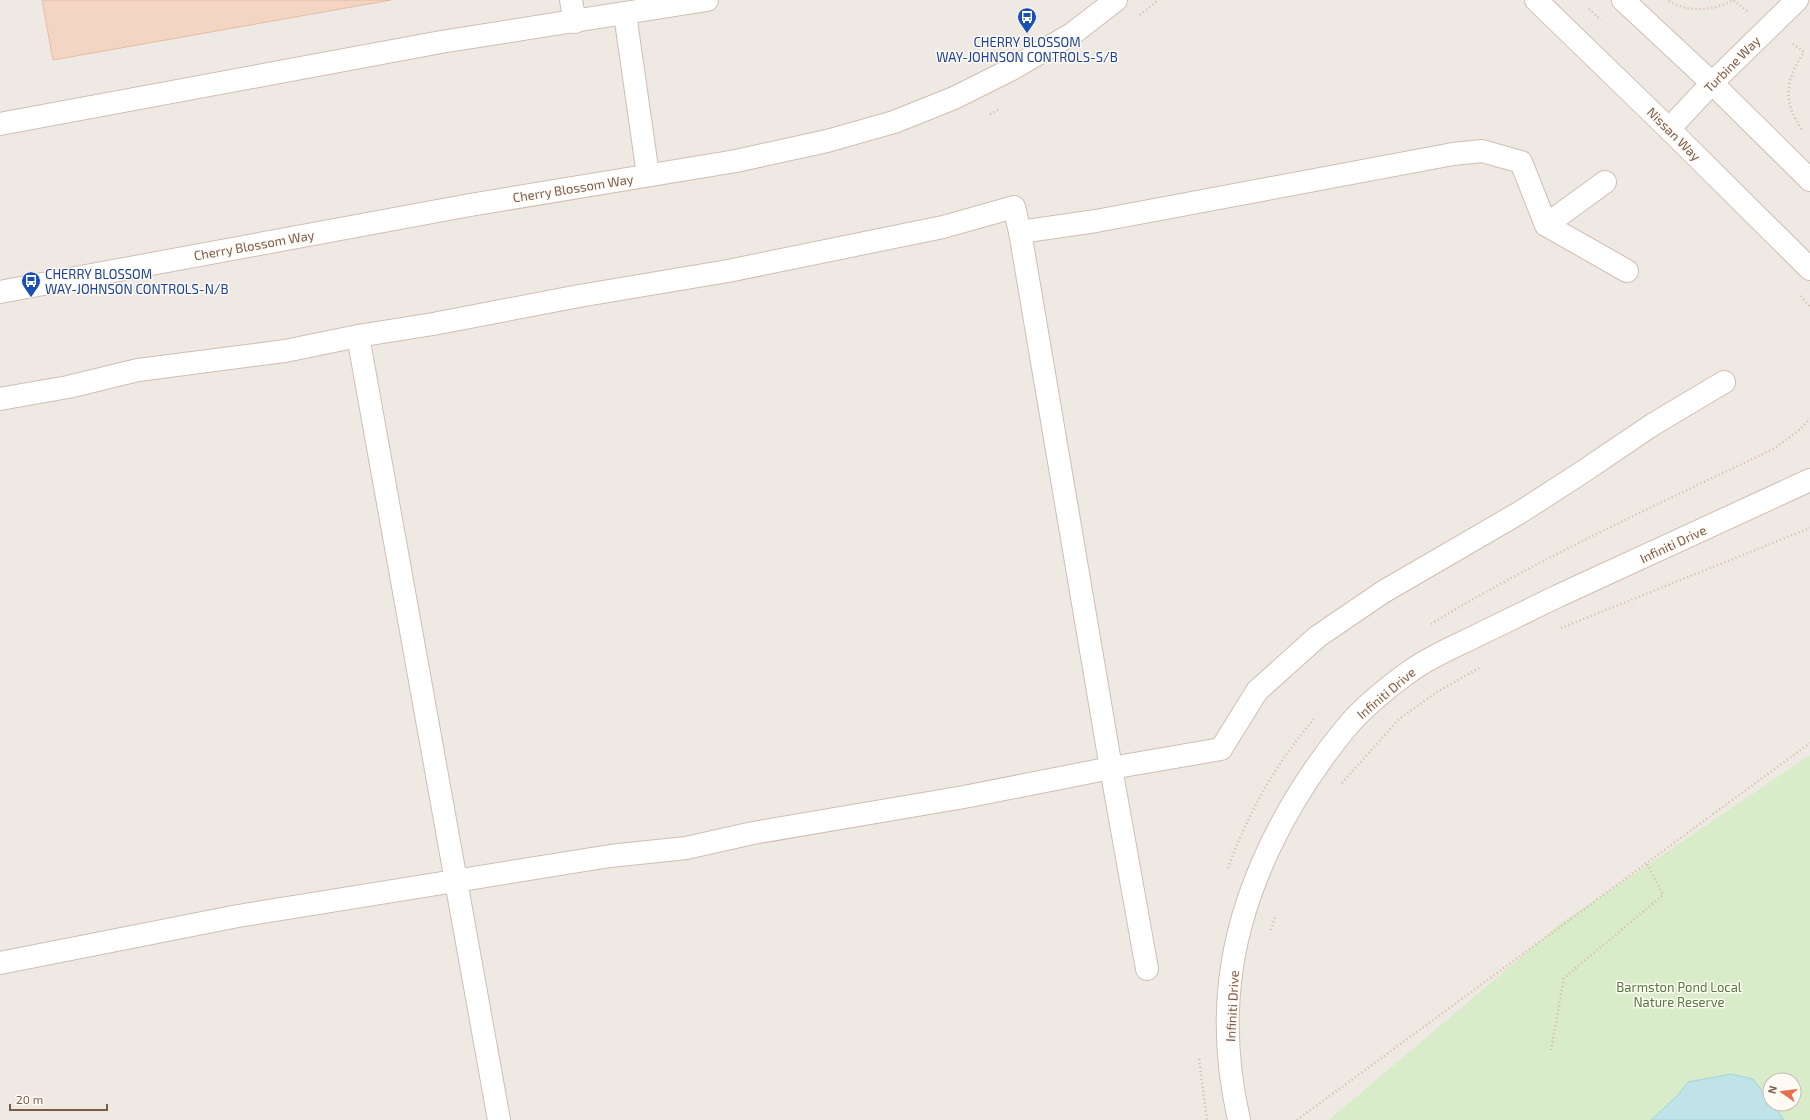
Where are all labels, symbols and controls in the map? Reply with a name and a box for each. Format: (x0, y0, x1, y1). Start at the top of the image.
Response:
bus stop icon: CHERRY BLOSSOM WAY-JOHNSON CONTROLS-S/B (1016, 6, 1038, 34)
street label: Turbine Way (1700, 32, 1764, 96)
place label: CHERRY BLOSSOM WAY-JOHNSON CONTROLS-S/B (936, 34, 1118, 65)
street label: Nissan Way (1644, 104, 1704, 164)
street label: Cherry Blossom Way (511, 171, 635, 205)
street label: Cherry Blossom Way (193, 227, 316, 263)
place label: CHERRY BLOSSOM WAY-JOHNSON CONTROLS-N/B (45, 266, 229, 297)
bus stop icon: CHERRY BLOSSOM WAY-JOHNSON CONTROLS-N/B (20, 270, 42, 298)
street label: Infiniti Drive (1637, 522, 1709, 566)
street label: Infiniti Drive (1353, 664, 1419, 722)
street label: Infiniti Drive (1222, 970, 1242, 1042)
park label: Barmston Pond Local Nature Reserve (1616, 979, 1742, 1010)
north arrow (1762, 1072, 1802, 1112)
text: N (1765, 1084, 1779, 1095)
scale bar (10, 1086, 107, 1112)
text: 20 m (16, 1092, 43, 1106)

